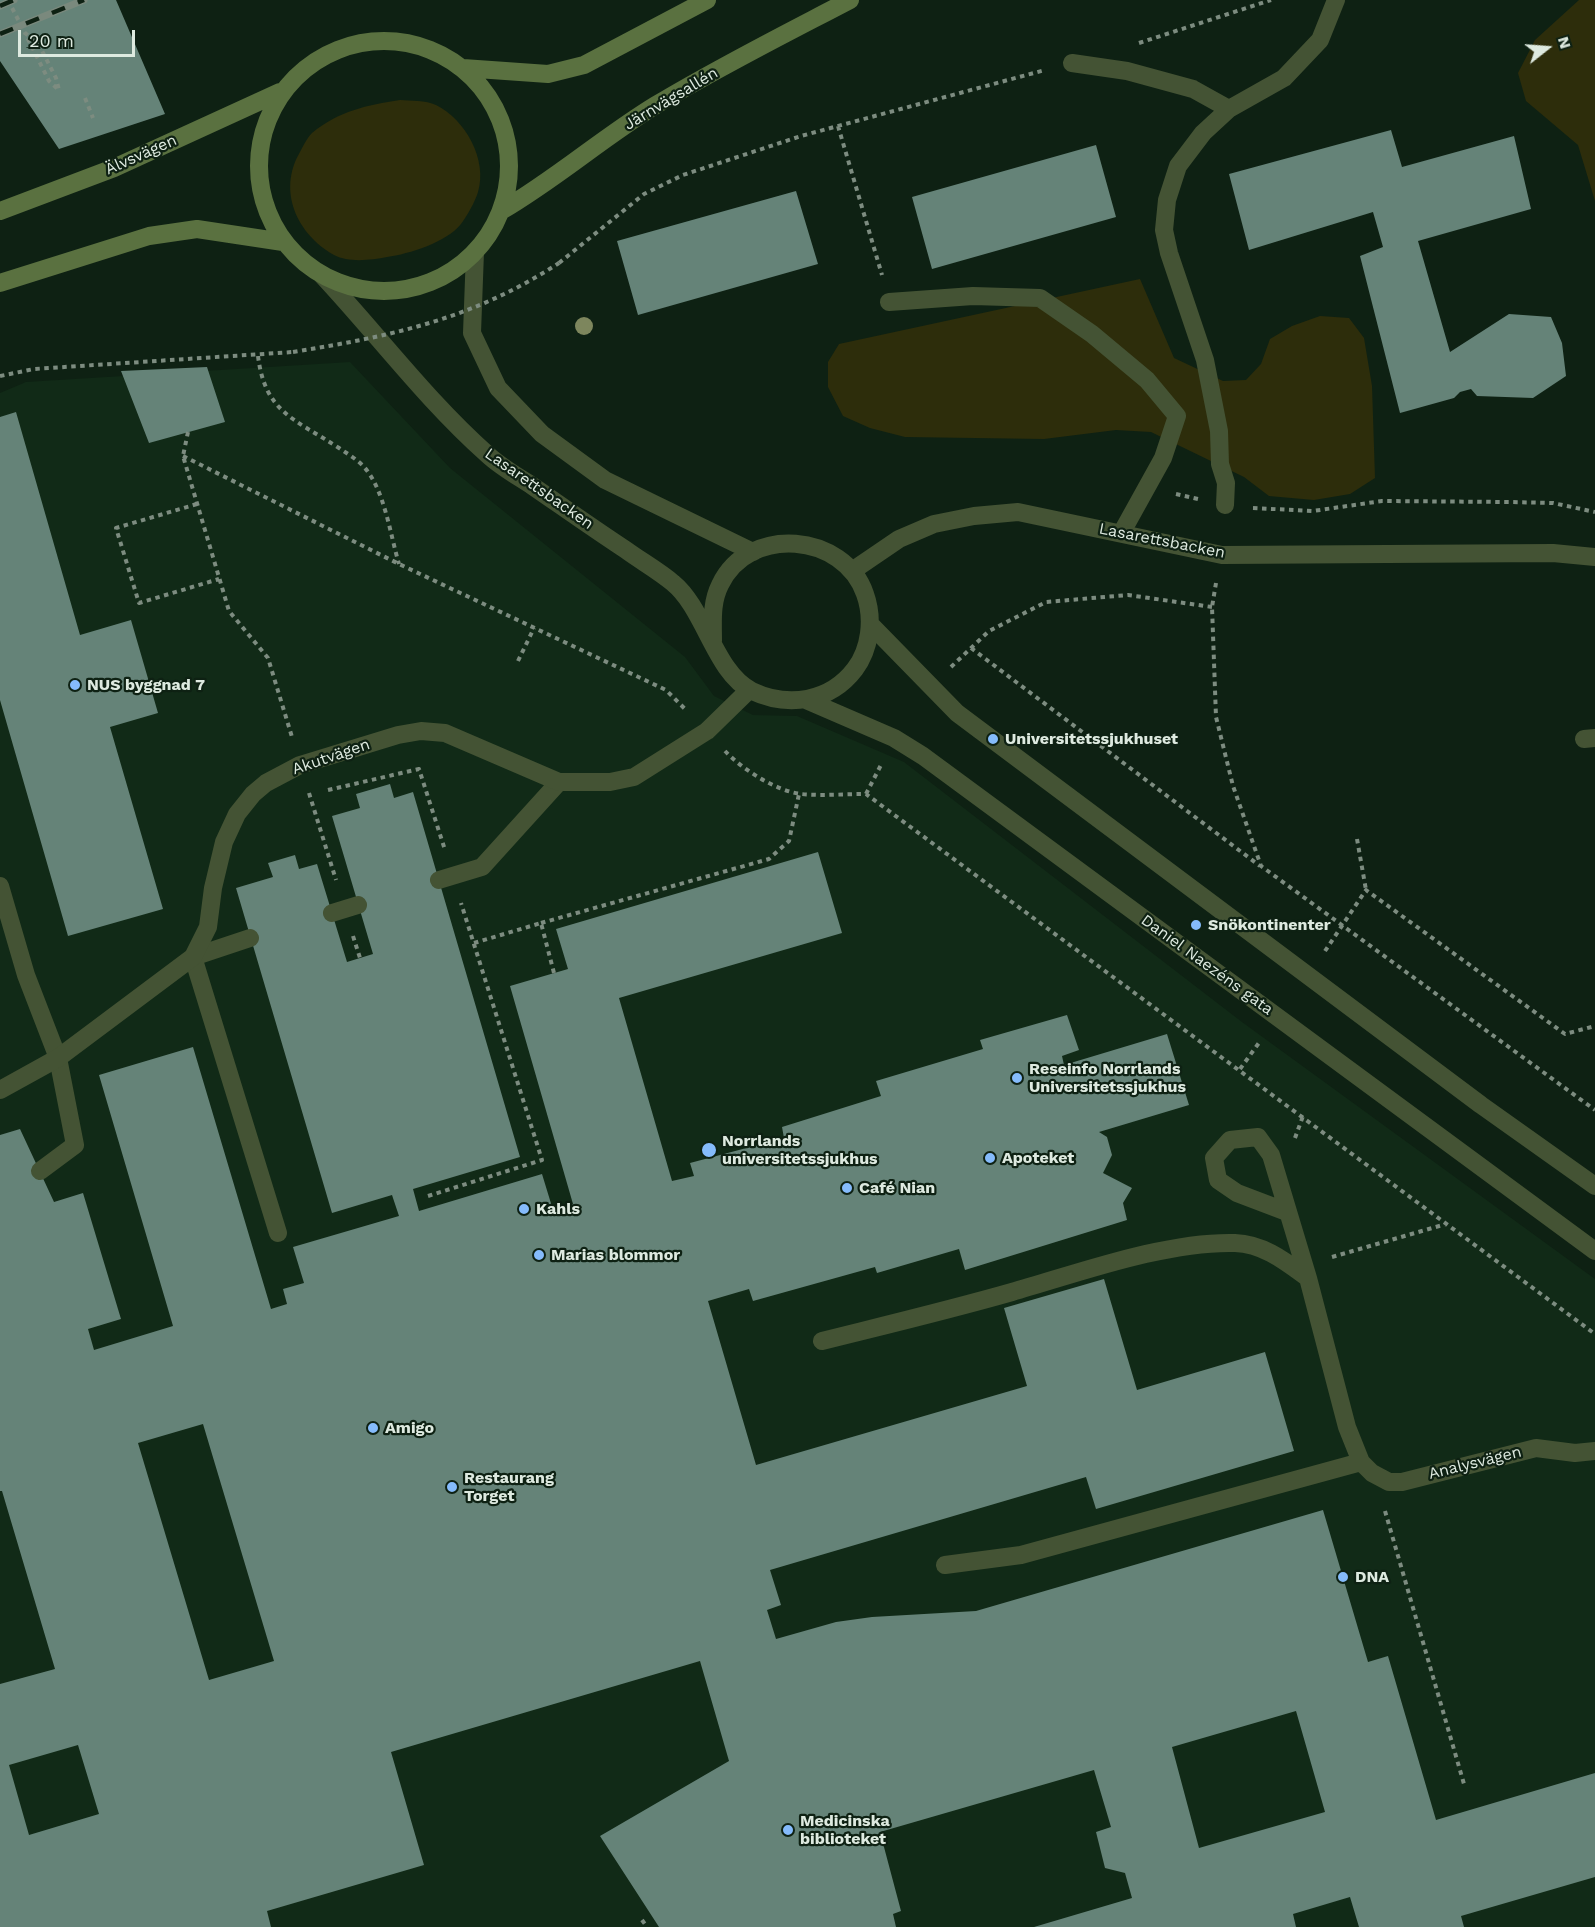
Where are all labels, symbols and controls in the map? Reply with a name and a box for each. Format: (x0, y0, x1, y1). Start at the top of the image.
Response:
scale bar (21, 18, 138, 56)
north arrow (1517, 18, 1577, 78)
text: 20 m (29, 30, 74, 51)
text: N (1554, 34, 1576, 51)
street label: Järnvägsallén (621, 63, 721, 135)
street label: Älvsvägen (102, 131, 180, 179)
street label: Lasarettsbacken (481, 444, 597, 534)
street label: Lasarettsbacken (1097, 519, 1227, 563)
place label: NUS byggnad 7 (87, 675, 205, 695)
marker: NUS byggnad 7 (68, 678, 82, 692)
place label: Universitetssjukhuset (1005, 729, 1178, 749)
marker: Universitetssjukhuset (986, 732, 1000, 746)
street label: Akutvägen (290, 735, 372, 779)
street label: Daniel Naezéns gata (1137, 911, 1277, 1019)
place label: Snökontinenter (1208, 915, 1331, 935)
marker: Snökontinenter (1189, 918, 1203, 932)
place label: Reseinfo Norrlands Universitetssjukhus (1029, 1059, 1186, 1097)
marker: Reseinfo Norrlands Universitetssjukhus (1010, 1071, 1024, 1085)
place label: Norrlands universitetssjukhus (722, 1131, 878, 1169)
marker: Norrlands universitetssjukhus (700, 1141, 718, 1159)
place label: Apoteket (1002, 1148, 1074, 1168)
marker: Apoteket (983, 1151, 997, 1165)
place label: Café Nian (859, 1178, 935, 1198)
marker: Café Nian (840, 1181, 854, 1195)
place label: Kahls (536, 1199, 580, 1219)
marker: Kahls (517, 1202, 531, 1216)
place label: Marias blommor (551, 1245, 680, 1265)
marker: Marias blommor (532, 1248, 546, 1262)
place label: Amigo (385, 1418, 434, 1438)
marker: Amigo (366, 1421, 380, 1435)
street label: Analysvägen (1427, 1442, 1523, 1484)
place label: Restaurang Torget (464, 1468, 554, 1506)
marker: Restaurang Torget (445, 1480, 459, 1494)
place label: DNA (1355, 1567, 1389, 1587)
marker: DNA (1336, 1570, 1350, 1584)
place label: Medicinska biblioteket (800, 1811, 890, 1849)
marker: Medicinska biblioteket (781, 1823, 795, 1837)

